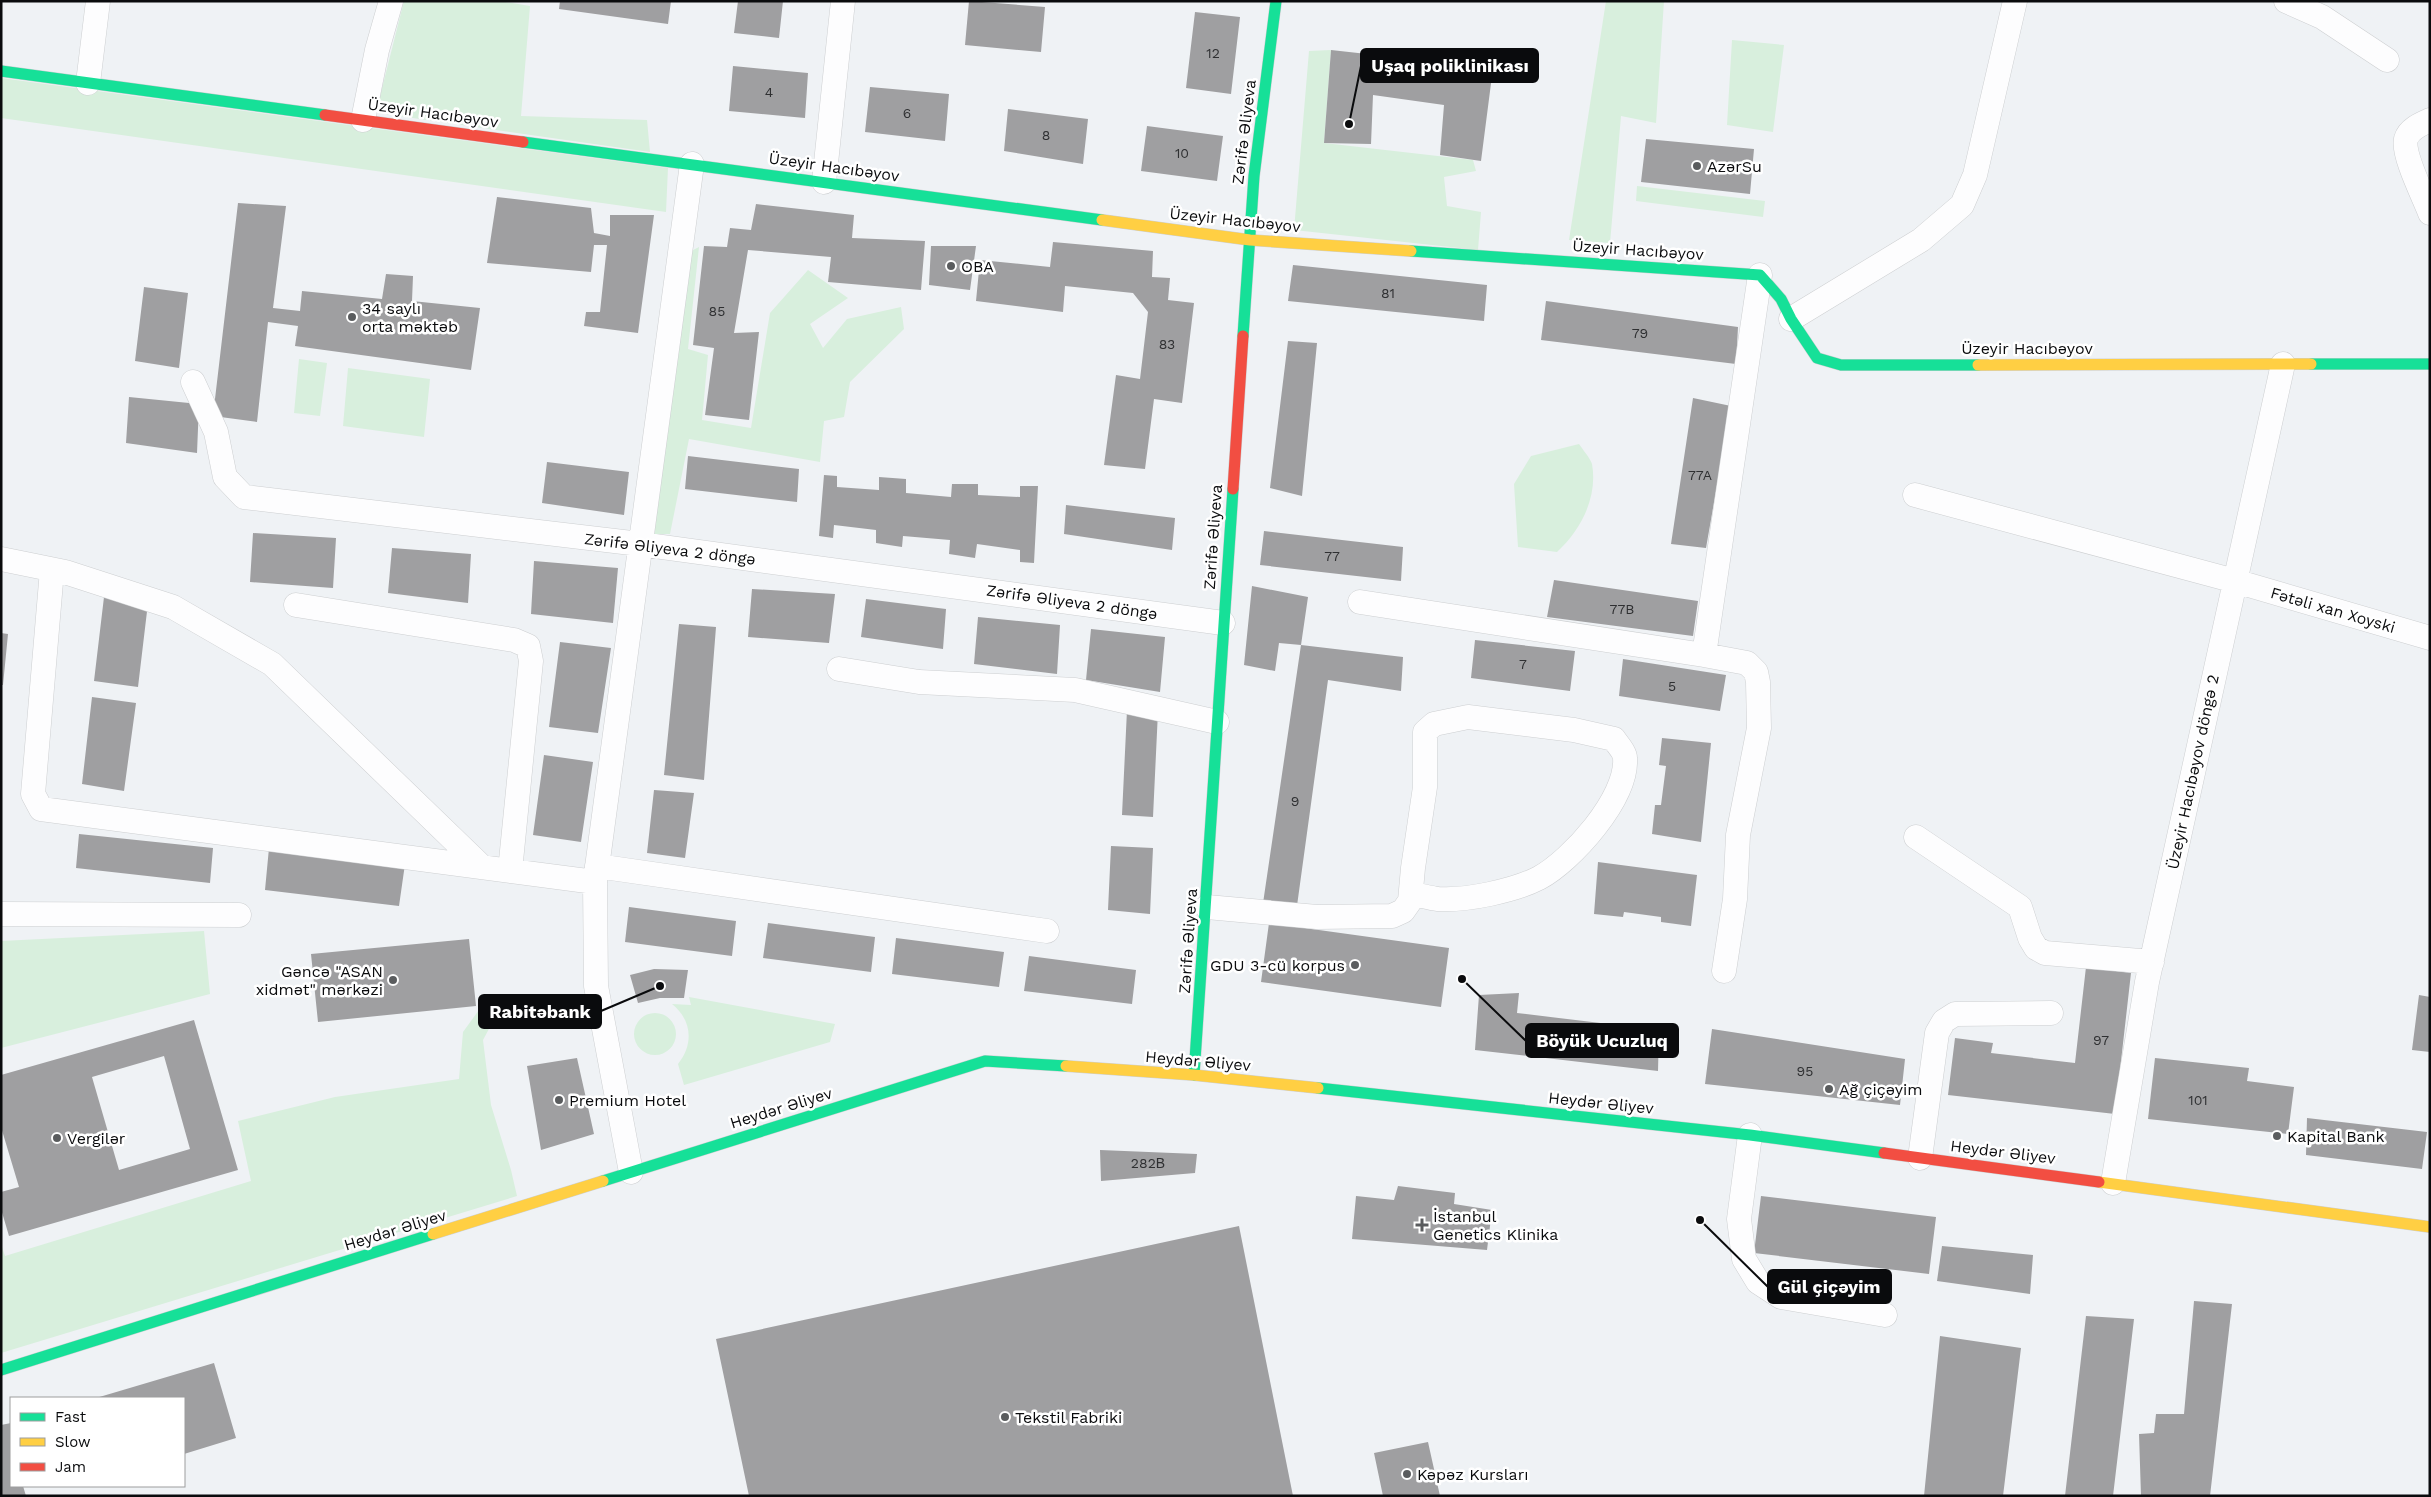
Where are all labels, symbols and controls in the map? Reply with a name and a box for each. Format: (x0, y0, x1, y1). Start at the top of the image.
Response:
house number: 12 (1206, 45, 1220, 61)
callout: Uşaq poliklinikası (1361, 49, 1538, 82)
text: Uşaq poliklinikası (1371, 55, 1529, 76)
street label: Zərifə Əliyeva (1228, 79, 1260, 185)
house number: 4 (765, 84, 773, 100)
street label: Üzeyir Hacıbəyov (366, 94, 500, 132)
house number: 6 (903, 105, 911, 121)
house number: 8 (1042, 127, 1050, 143)
house number: 10 (1175, 145, 1189, 161)
street label: Üzeyir Hacıbəyov (767, 148, 901, 186)
place label: AzərSu (1707, 157, 1762, 176)
marker: AzərSu (1691, 160, 1703, 172)
street label: Üzeyir Hacıbəyov (1169, 204, 1302, 236)
street label: Üzeyir Hacıbəyov (1572, 236, 1705, 264)
place label: OBA (961, 257, 994, 276)
marker: OBA (945, 260, 957, 272)
house number: 81 (1381, 285, 1395, 301)
place label: 34 saylı orta məktəb (362, 299, 458, 336)
house number: 85 (709, 303, 725, 319)
marker: 34 saylı orta məktəb (346, 311, 358, 323)
house number: 79 (1632, 325, 1648, 341)
house number: 83 (1159, 336, 1175, 352)
street label: Üzeyir Hacıbəyov (1961, 339, 2094, 358)
house number: 77A (1688, 467, 1712, 483)
street label: Zərifə Əliyeva (1200, 484, 1226, 590)
street label: Zərifə Əliyeva 2 döngə (583, 529, 757, 569)
house number: 77 (1324, 548, 1340, 564)
street label: Zərifə Əliyeva 2 döngə (985, 581, 1159, 623)
street label: Fətəli xan Xoyski (2268, 583, 2398, 637)
house number: 77B (1610, 601, 1634, 617)
house number: 7 (1519, 656, 1527, 672)
street label: Üzeyir Hacıbəyov döngə 2 (2163, 673, 2223, 871)
house number: 5 (1668, 678, 1676, 694)
house number: 9 (1291, 793, 1299, 809)
street label: Zərifə Əliyeva (1175, 888, 1201, 994)
place label: GDU 3-cü korpus (1210, 956, 1345, 975)
marker: GDU 3-cü korpus (1349, 959, 1361, 971)
place label: Gəncə "ASAN xidmət" mərkəzi (256, 962, 383, 999)
marker: Gəncə "ASAN xidmət" mərkəzi (387, 974, 399, 986)
callout: Rabitəbank (479, 995, 601, 1028)
text: Rabitəbank (489, 1001, 592, 1022)
callout: Böyük Ucuzluq (1526, 1024, 1678, 1057)
text: Böyük Ucuzluq (1536, 1030, 1668, 1051)
house number: 97 (2093, 1032, 2109, 1048)
street label: Heydər Əliyev (1145, 1047, 1252, 1075)
house number: 95 (1797, 1063, 1813, 1079)
place label: Ağ çiçəyim (1839, 1080, 1922, 1099)
street label: Heydər Əliyev (728, 1083, 835, 1133)
marker: Ağ çiçəyim (1823, 1083, 1835, 1095)
street label: Heydər Əliyev (1547, 1088, 1655, 1118)
place label: Premium Hotel (569, 1091, 686, 1110)
house number: 101 (2188, 1092, 2208, 1108)
marker: Premium Hotel (553, 1094, 565, 1106)
place label: Kapital Bank (2287, 1127, 2385, 1146)
place label: Vergilər (67, 1129, 126, 1148)
marker: Kapital Bank (2271, 1130, 2283, 1142)
marker: Vergilər (51, 1132, 63, 1144)
street label: Heydər Əliyev (1949, 1136, 2057, 1168)
house number: 282В (1131, 1155, 1165, 1171)
street label: Heydər Əliyev (342, 1205, 449, 1255)
place label: İstanbul Genetics Klinika (1433, 1207, 1558, 1244)
marker: İstanbul Genetics Klinika (1415, 1218, 1429, 1232)
callout: Gül çiçəyim (1768, 1270, 1891, 1303)
text: Gül çiçəyim (1778, 1276, 1880, 1297)
legend (10, 1397, 185, 1487)
text: Fast (55, 1408, 87, 1426)
place label: Tekstil Fabriki (1015, 1408, 1122, 1427)
marker: Tekstil Fabriki (999, 1411, 1011, 1423)
text: Slow (55, 1433, 91, 1451)
text: Jam (55, 1458, 86, 1476)
place label: Kəpəz Kursları (1417, 1465, 1528, 1484)
marker: Kəpəz Kursları (1401, 1468, 1413, 1480)

